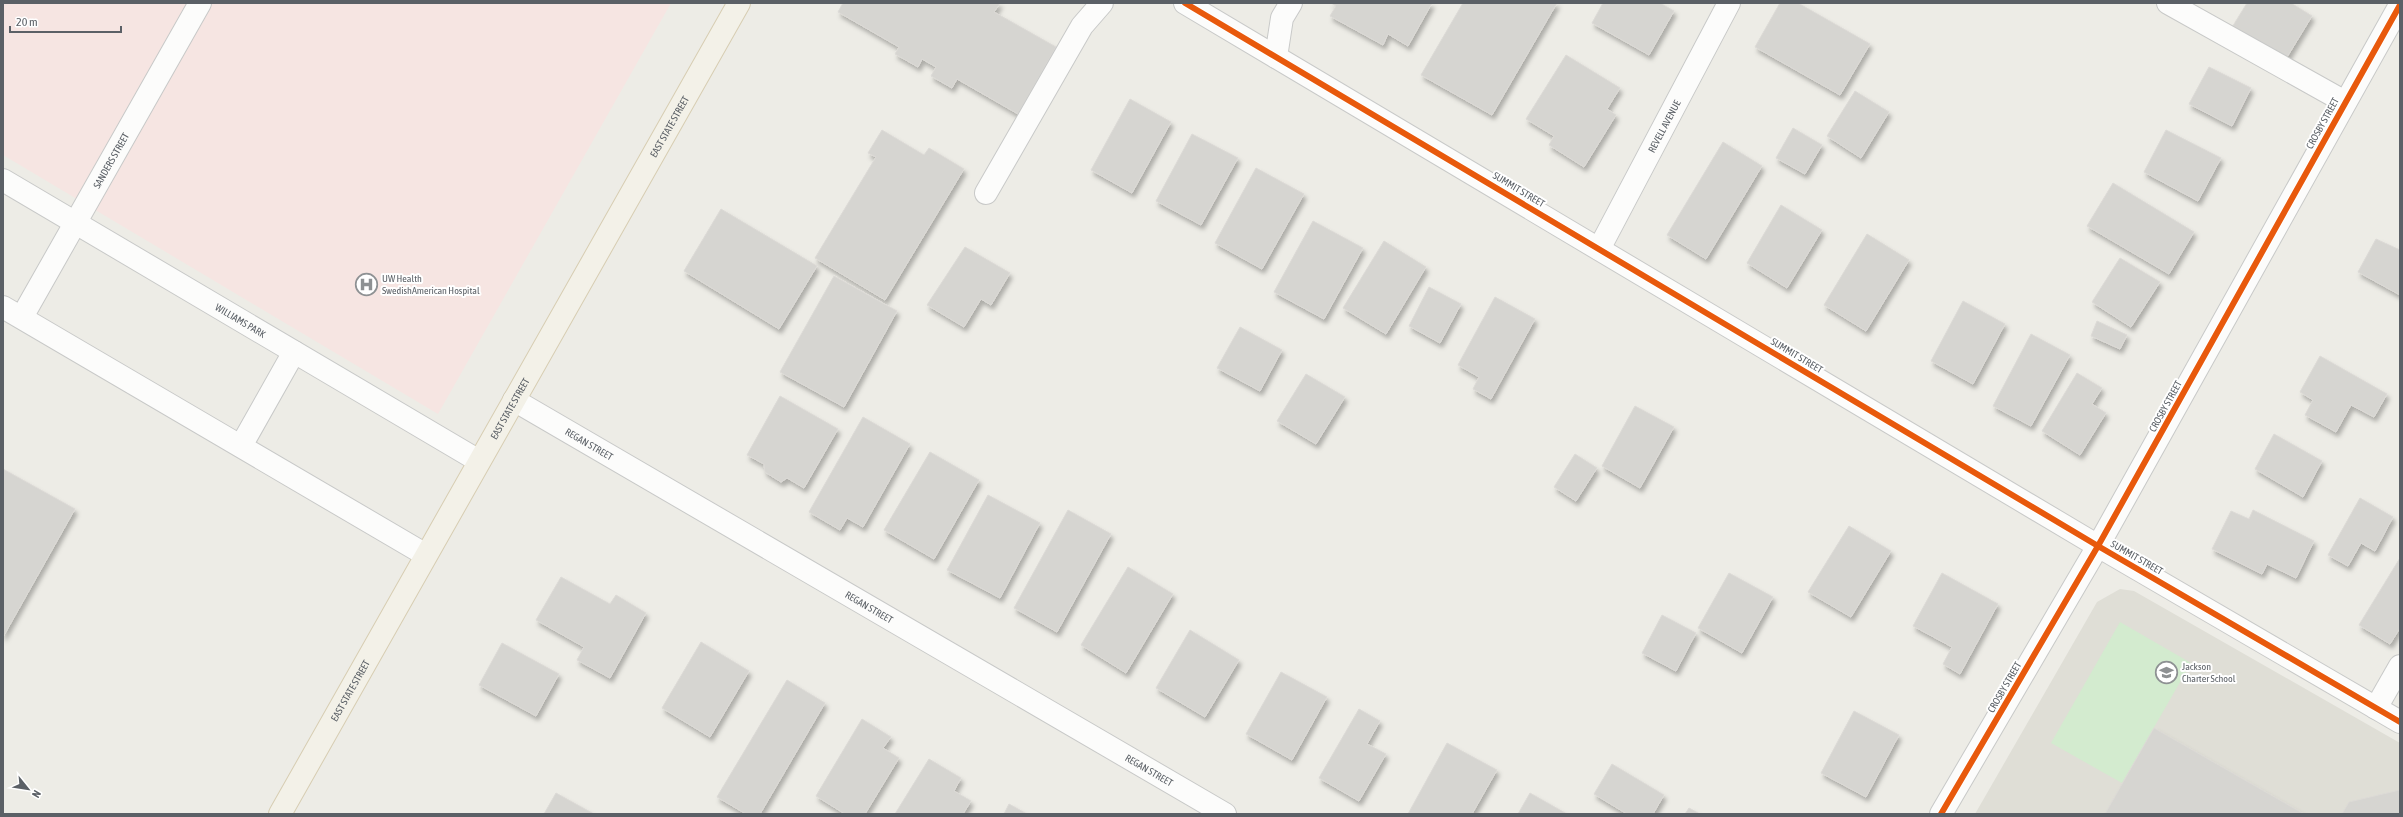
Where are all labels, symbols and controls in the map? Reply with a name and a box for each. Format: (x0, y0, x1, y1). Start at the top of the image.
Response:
scale bar (10, 8, 121, 34)
text: 20 m (16, 15, 38, 29)
street label: EAST STATE STREET (648, 94, 691, 159)
street label: CROSBY STREET (2304, 95, 2341, 151)
street label: REVELL AVENUE (1646, 98, 1683, 154)
street label: SANDERS STREET (91, 130, 132, 190)
street label: SUMMIT STREET (1491, 170, 1547, 209)
hospital icon: UW Health SwedishAmerican Hospital (353, 271, 379, 297)
place label: UW Health SwedishAmerican Hospital (382, 273, 480, 296)
street label: WILLIAMS PARK (213, 302, 268, 340)
street label: SUMMIT STREET (1769, 336, 1825, 375)
street label: EAST STATE STREET (488, 376, 532, 441)
street label: CROSBY STREET (2147, 378, 2184, 434)
street label: REGAN STREET (563, 426, 615, 463)
street label: SUMMIT STREET (2109, 538, 2165, 577)
street label: REGAN STREET (843, 589, 895, 626)
street label: EAST STATE STREET (329, 658, 372, 723)
school or university icon: Jackson Charter School (2153, 659, 2179, 685)
street label: CROSBY STREET (1986, 660, 2024, 714)
place label: Jackson Charter School (2182, 661, 2236, 684)
street label: REGAN STREET (1123, 752, 1175, 789)
north arrow (8, 769, 48, 809)
text: N (30, 788, 43, 800)

